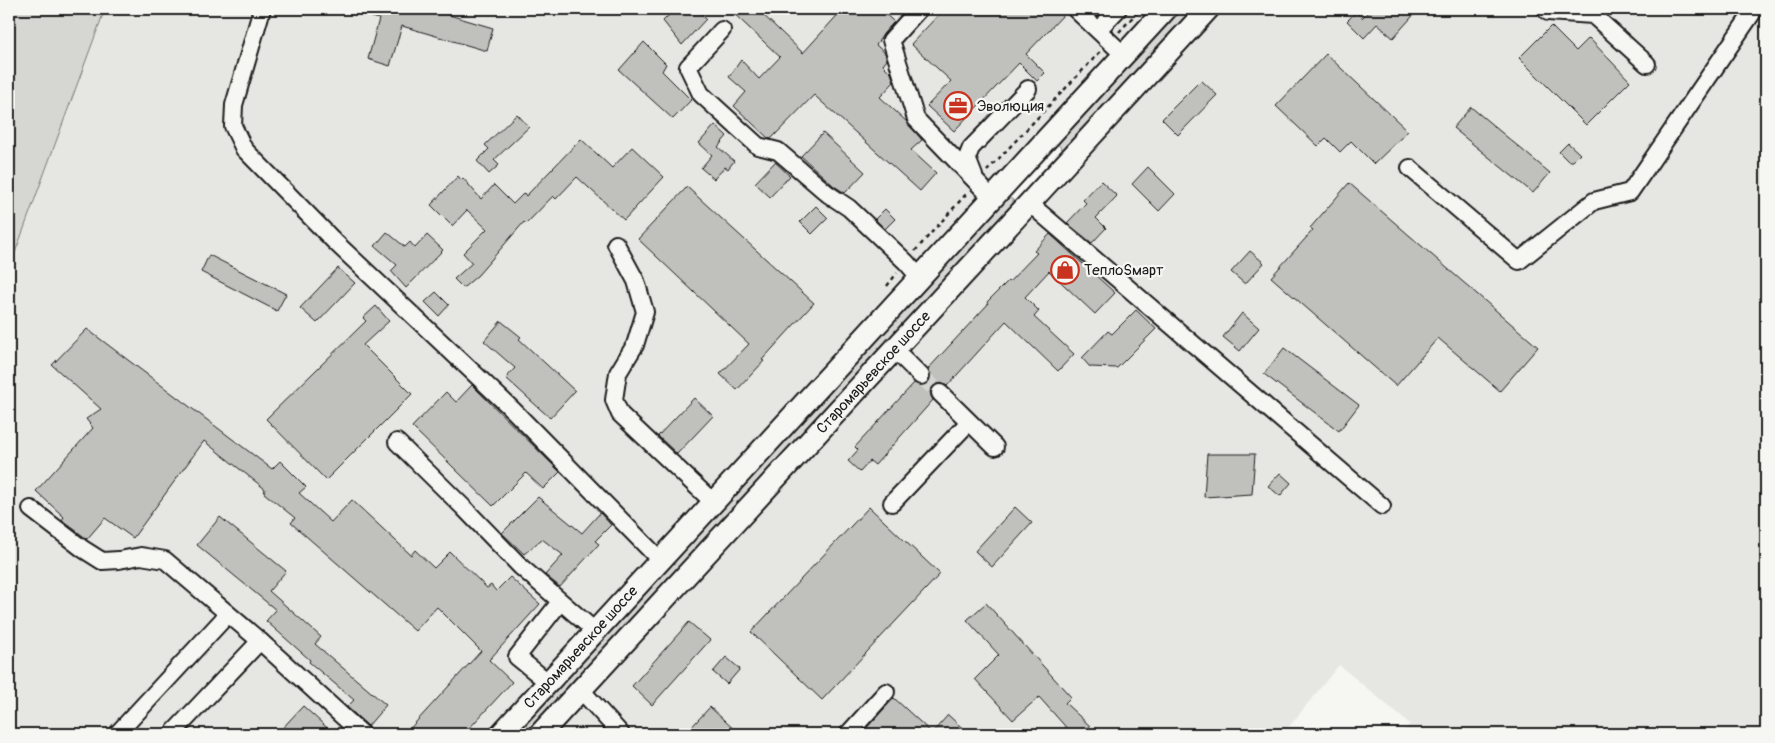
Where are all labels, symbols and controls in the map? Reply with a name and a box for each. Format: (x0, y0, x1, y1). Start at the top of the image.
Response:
office icon: Эволюция (943, 91, 973, 121)
place label: Эволюция (977, 97, 1044, 116)
shop icon: ТеплоSмарт (1050, 255, 1080, 285)
place label: ТеплоSмарт (1084, 261, 1164, 280)
street label: Старомарьевское шоссе (813, 307, 935, 438)
street label: Старомарьевское шоссе (520, 582, 643, 713)

